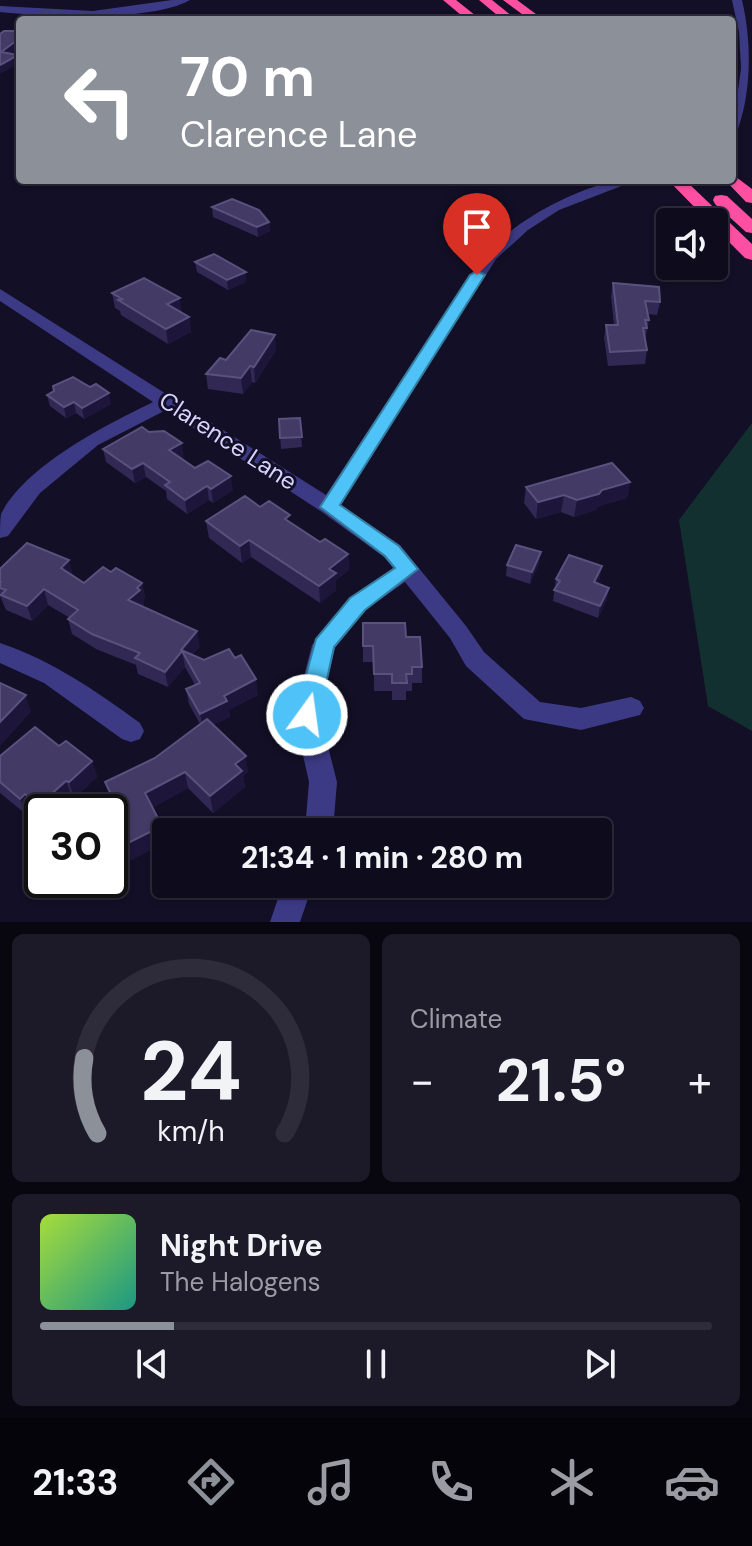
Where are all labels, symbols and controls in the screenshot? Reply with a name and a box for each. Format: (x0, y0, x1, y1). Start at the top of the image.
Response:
text: 70 m (180, 40, 315, 113)
icon: left (48, 48, 152, 152)
text: Clarence Lane (180, 111, 417, 158)
pin (443, 193, 511, 275)
icon: arrive (455, 205, 499, 249)
map controls (656, 208, 728, 280)
button: sound (656, 208, 728, 280)
street label: Clarence Lane (153, 384, 303, 497)
position arrow (265, 673, 349, 757)
speed limit sign: 30 (24, 794, 128, 898)
text: 21:34 · 1 min · 280 m (241, 838, 523, 877)
text: Climate (410, 1002, 502, 1036)
text: 24 (140, 1017, 242, 1126)
text: 21.5° (496, 1041, 626, 1120)
text: − (410, 1052, 434, 1110)
text: + (688, 1052, 712, 1110)
text: km/h (157, 1113, 225, 1150)
text: Night Drive (160, 1226, 323, 1265)
text: The Halogens (160, 1265, 320, 1299)
icon: previous (130, 1342, 174, 1386)
icon: pause (354, 1342, 398, 1386)
icon: next (578, 1342, 622, 1386)
icon: directions (183, 1454, 239, 1510)
icon: music (303, 1454, 359, 1510)
icon: phone (423, 1454, 479, 1510)
icon: climate (544, 1454, 600, 1510)
icon: car (664, 1454, 720, 1510)
text: 21:33 (32, 1459, 119, 1506)

